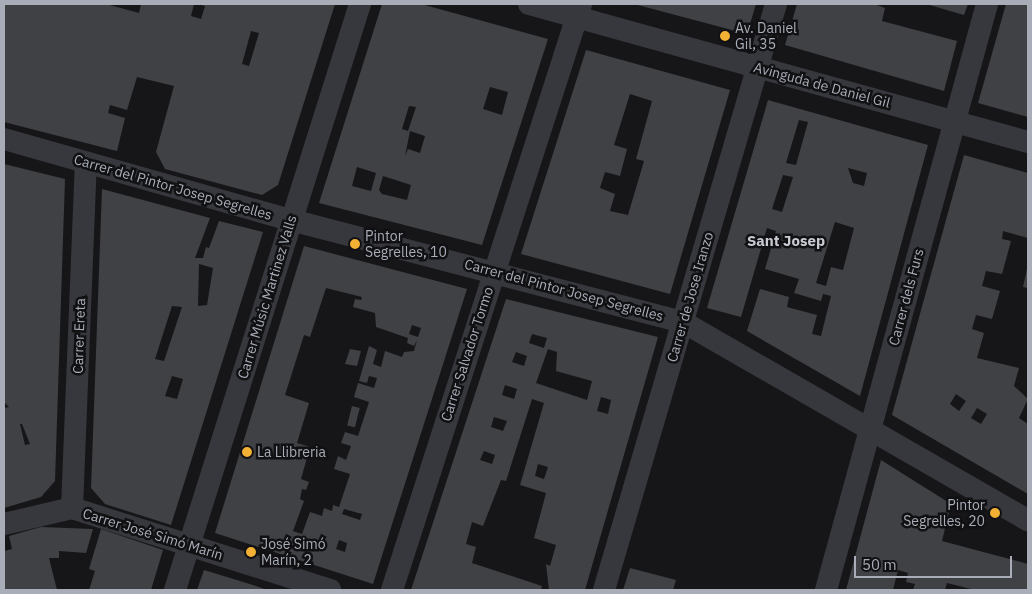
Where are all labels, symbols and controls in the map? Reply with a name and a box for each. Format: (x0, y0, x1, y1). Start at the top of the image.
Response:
place label: Av. Daniel Gil, 35 (735, 20, 797, 52)
marker: Av. Daniel Gil, 35 (719, 30, 731, 42)
street label: Avinguda de Daniel Gil (752, 59, 892, 111)
street label: Carrer del Pintor Josep Segrelles (72, 151, 274, 223)
street label: Carrer Músic Martinez Valls (234, 213, 300, 381)
place label: Pintor Segrelles, 10 (365, 228, 447, 260)
street label: Carrer de Jose Iranzo (663, 230, 717, 364)
district label: Sant Josep (747, 232, 825, 250)
marker: Pintor Segrelles, 10 (349, 238, 361, 250)
street label: Carrer dels Furs (885, 247, 927, 347)
street label: Carrer del Pintor Josep Segrelles (463, 255, 665, 325)
street label: Carrer Salvador Tormo (437, 285, 497, 423)
street label: Carrer Ereta (69, 298, 89, 374)
place label: La Llibreria (257, 444, 326, 460)
marker: La Llibreria (241, 446, 253, 458)
place label: Pintor Segrelles, 20 (903, 497, 985, 530)
street label: Carrer José Simó Marín (81, 505, 225, 563)
marker: Pintor Segrelles, 20 (989, 507, 1001, 519)
place label: José Simó Marín, 2 (261, 536, 325, 568)
marker: José Simó Marín, 2 (245, 546, 257, 558)
scale bar (857, 546, 1014, 578)
text: 50 m (862, 555, 897, 574)

